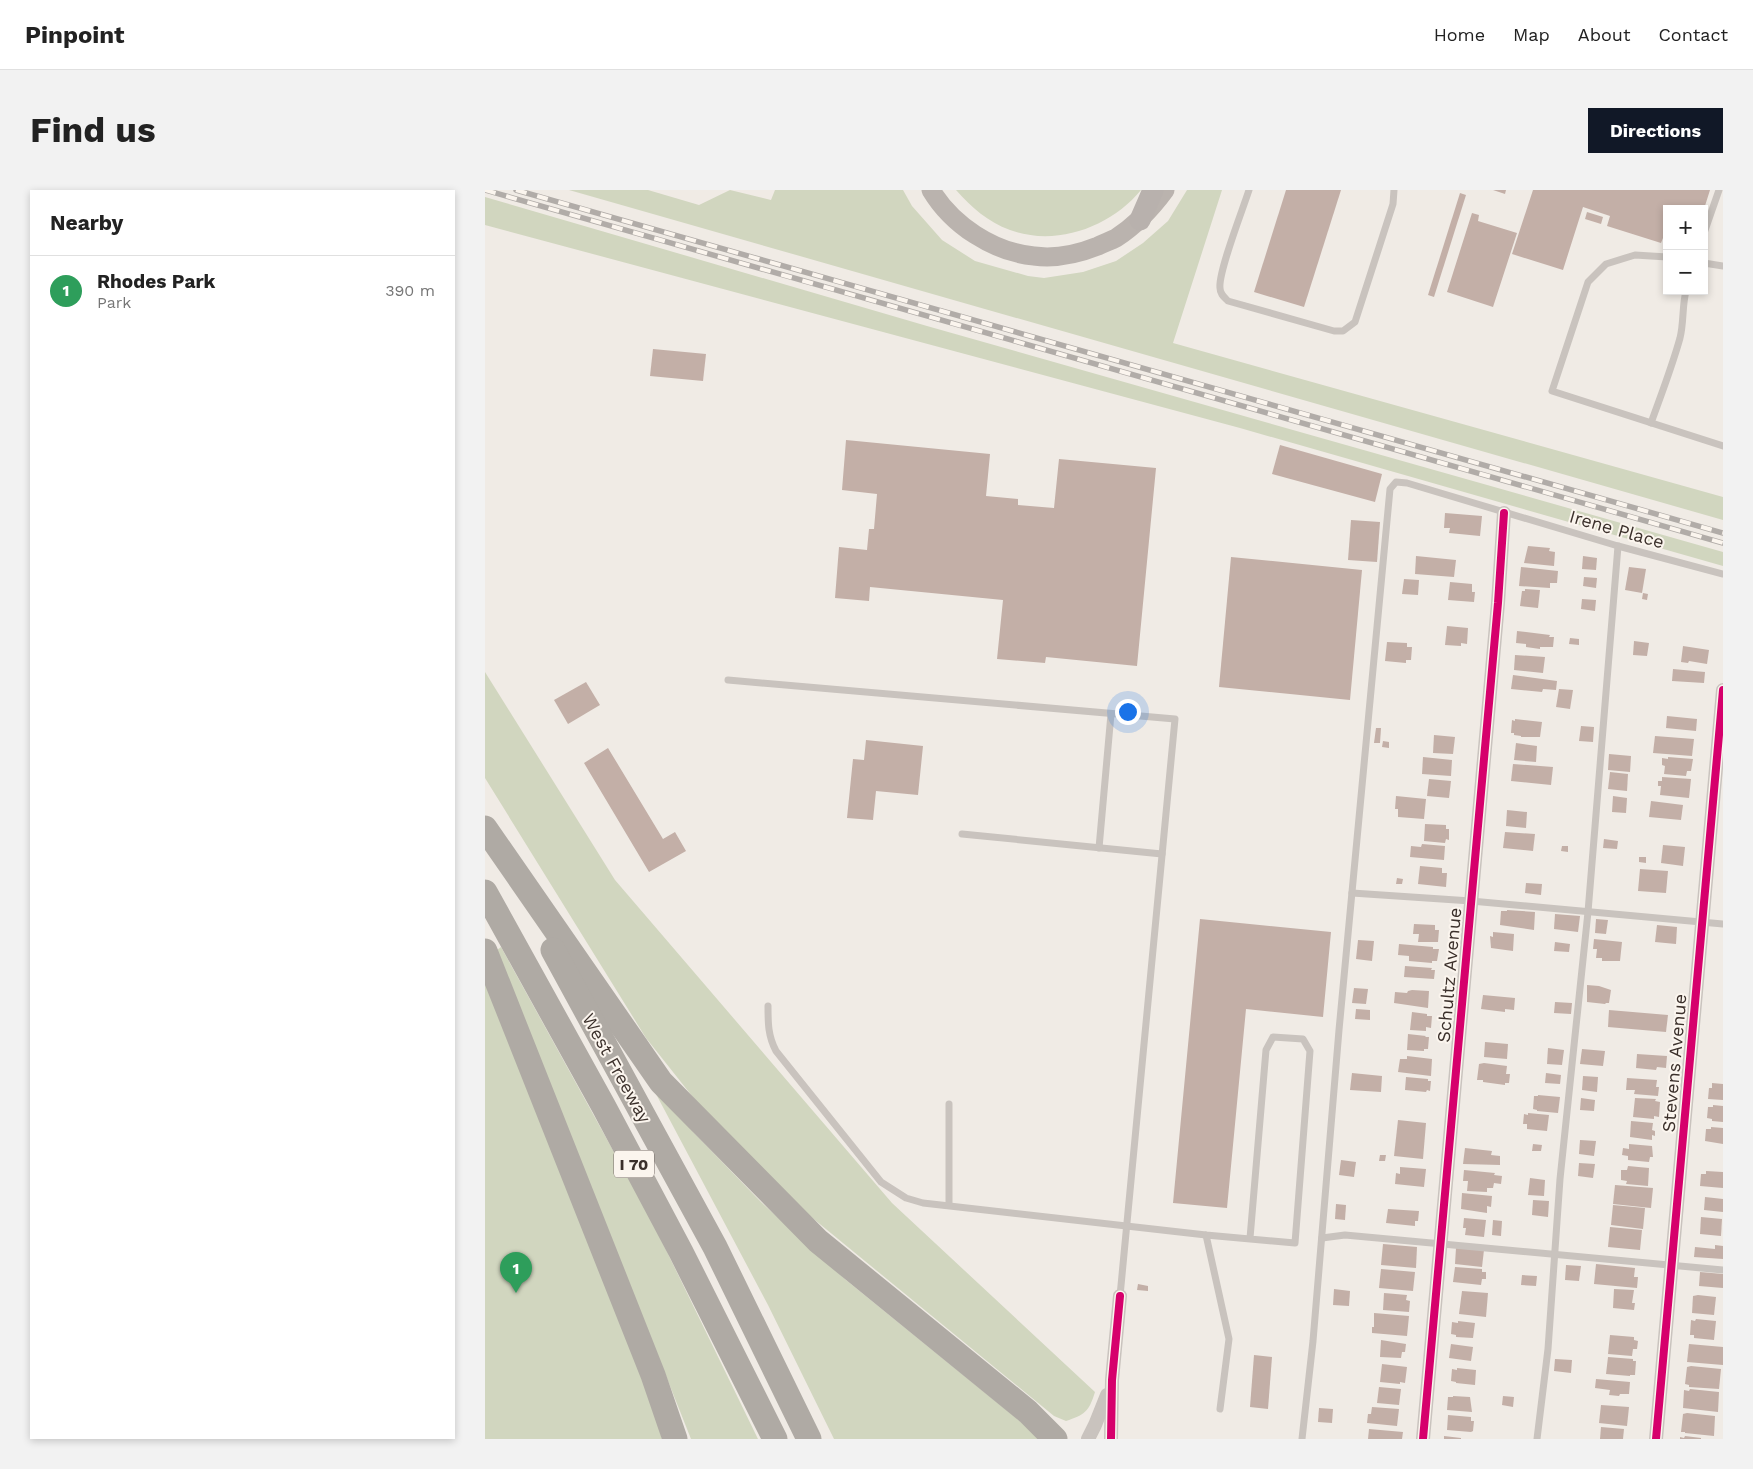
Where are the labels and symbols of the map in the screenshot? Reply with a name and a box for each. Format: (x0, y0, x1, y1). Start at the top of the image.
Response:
street label: Irene Place (1567, 505, 1667, 553)
your location (1115, 699, 1141, 725)
street label: Schultz Avenue (1433, 907, 1465, 1043)
street label: Stevens Avenue (1657, 993, 1691, 1133)
street label: West Freeway (578, 1010, 656, 1127)
road number: I 70 (614, 1151, 654, 1178)
pin: 1 (500, 1252, 532, 1293)

